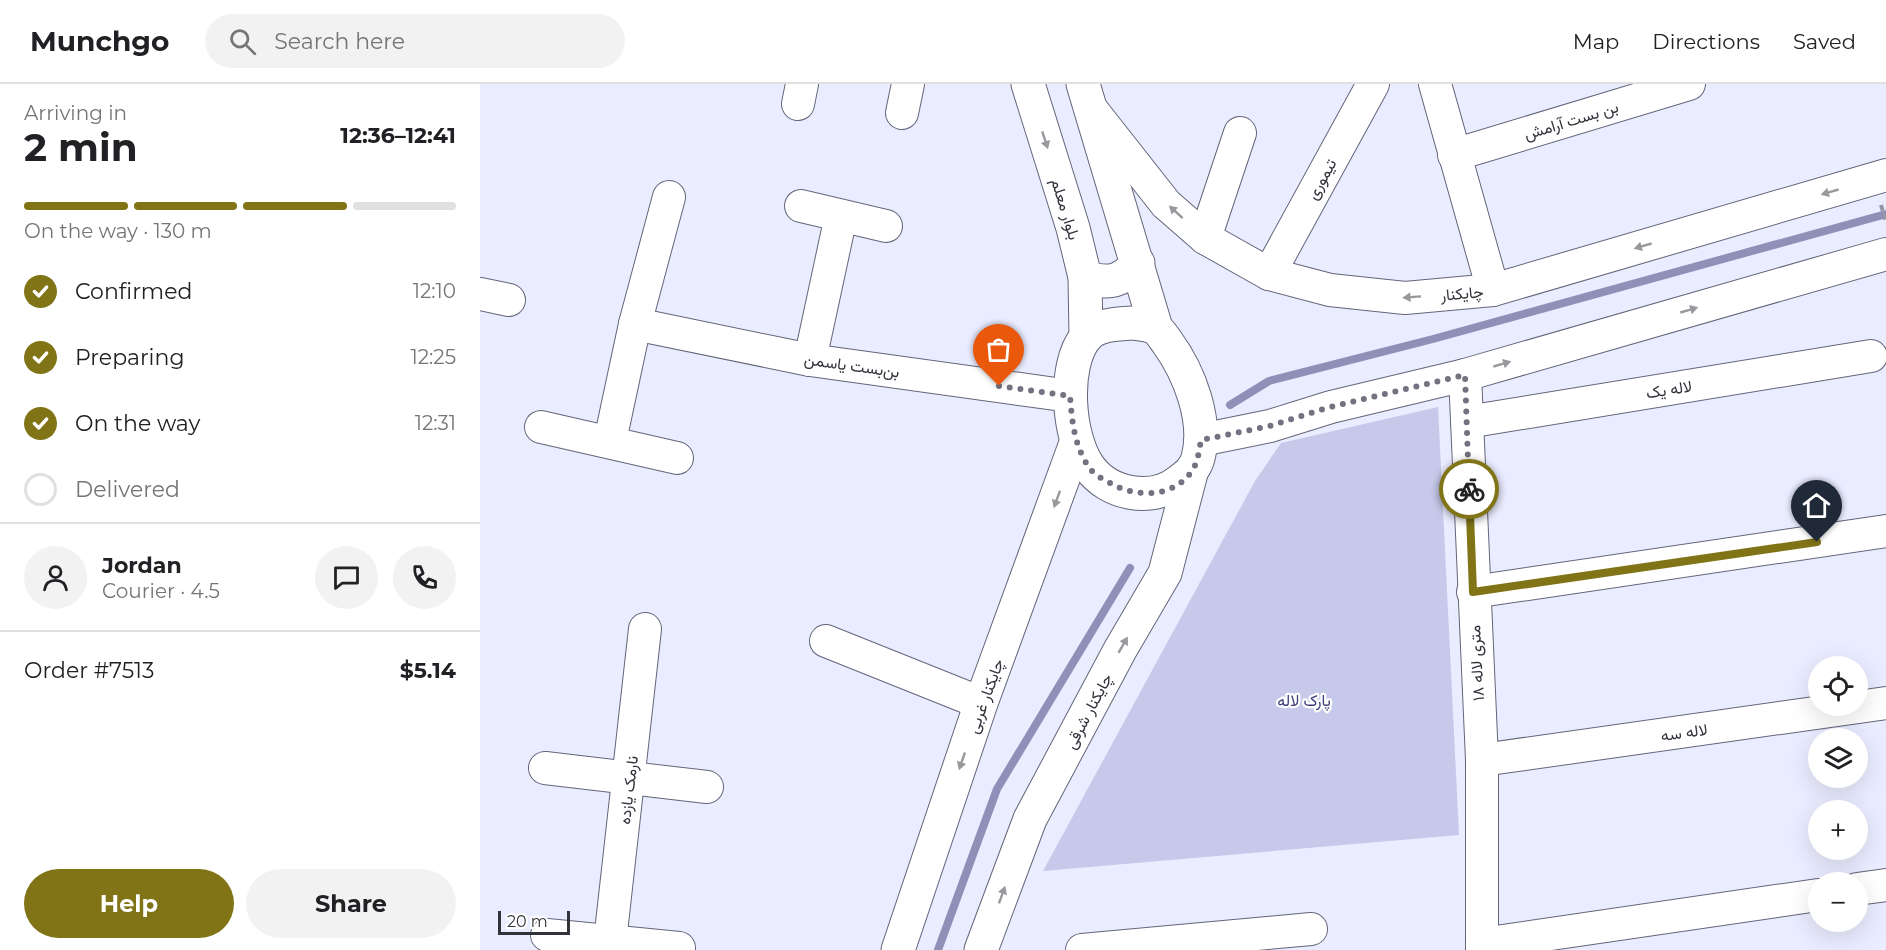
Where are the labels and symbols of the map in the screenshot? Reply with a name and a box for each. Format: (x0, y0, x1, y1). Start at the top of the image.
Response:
street label: بن بست آرامش (1522, 97, 1621, 145)
one-way arrow (1041, 131, 1050, 149)
street label: تیموری (1303, 155, 1341, 203)
street label: بلوار معلم (1046, 176, 1084, 242)
one-way arrow (1821, 188, 1839, 197)
one-way arrow (1169, 206, 1184, 219)
one-way arrow (1634, 242, 1652, 251)
street label: چایکنار (1439, 282, 1485, 307)
one-way arrow (1403, 293, 1422, 302)
one-way arrow (1680, 305, 1698, 315)
pin (973, 324, 1024, 386)
street label: بن‌بست یاسمن (803, 349, 901, 383)
one-way arrow (1493, 359, 1511, 369)
street label: لاله یک (1645, 376, 1693, 402)
courier (1439, 459, 1499, 519)
pin (1791, 480, 1842, 542)
one-way arrow (1051, 490, 1061, 508)
street label: ۱۸ متری لاله (1465, 624, 1489, 702)
one-way arrow (1118, 636, 1128, 653)
street label: چایکنار غربی (963, 656, 1010, 737)
street label: چایکنار شرقی (1061, 670, 1118, 753)
park label: پارک لاله (1277, 691, 1331, 712)
street label: لاله سه (1659, 720, 1709, 745)
one-way arrow (956, 752, 966, 770)
street label: نارمک یازده (615, 755, 643, 826)
one-way arrow (997, 886, 1007, 904)
scale bar (498, 908, 570, 936)

